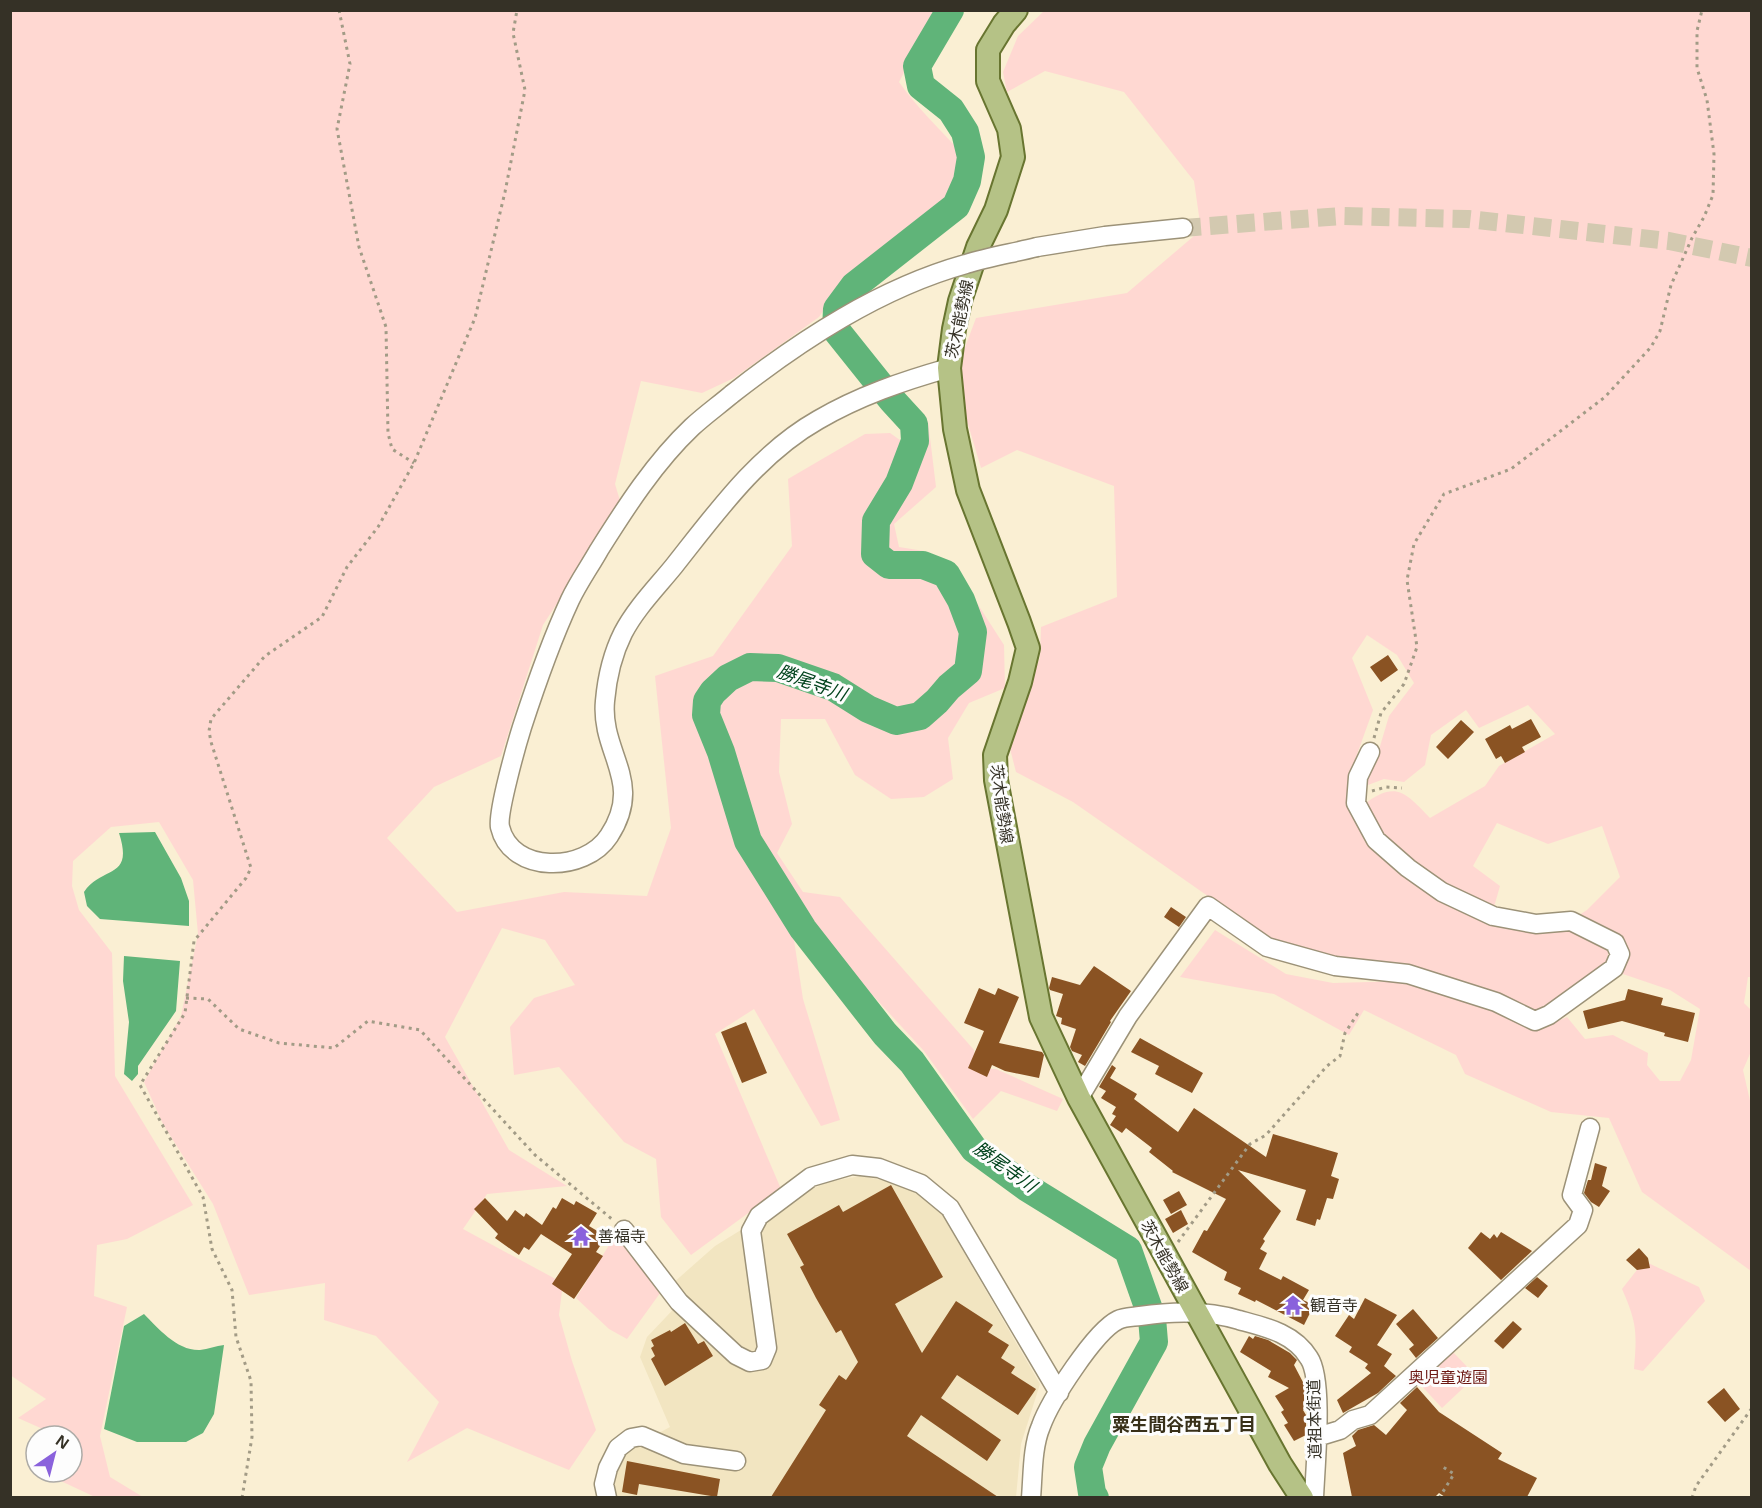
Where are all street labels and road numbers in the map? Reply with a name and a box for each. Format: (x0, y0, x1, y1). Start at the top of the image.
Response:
street label: 茨木能勢線 (943, 278, 976, 360)
street label: 茨木能勢線 (988, 763, 1015, 845)
street label: 茨木能勢線 (1138, 1217, 1191, 1295)
street label: 道祖本街道 (1305, 1379, 1324, 1459)

